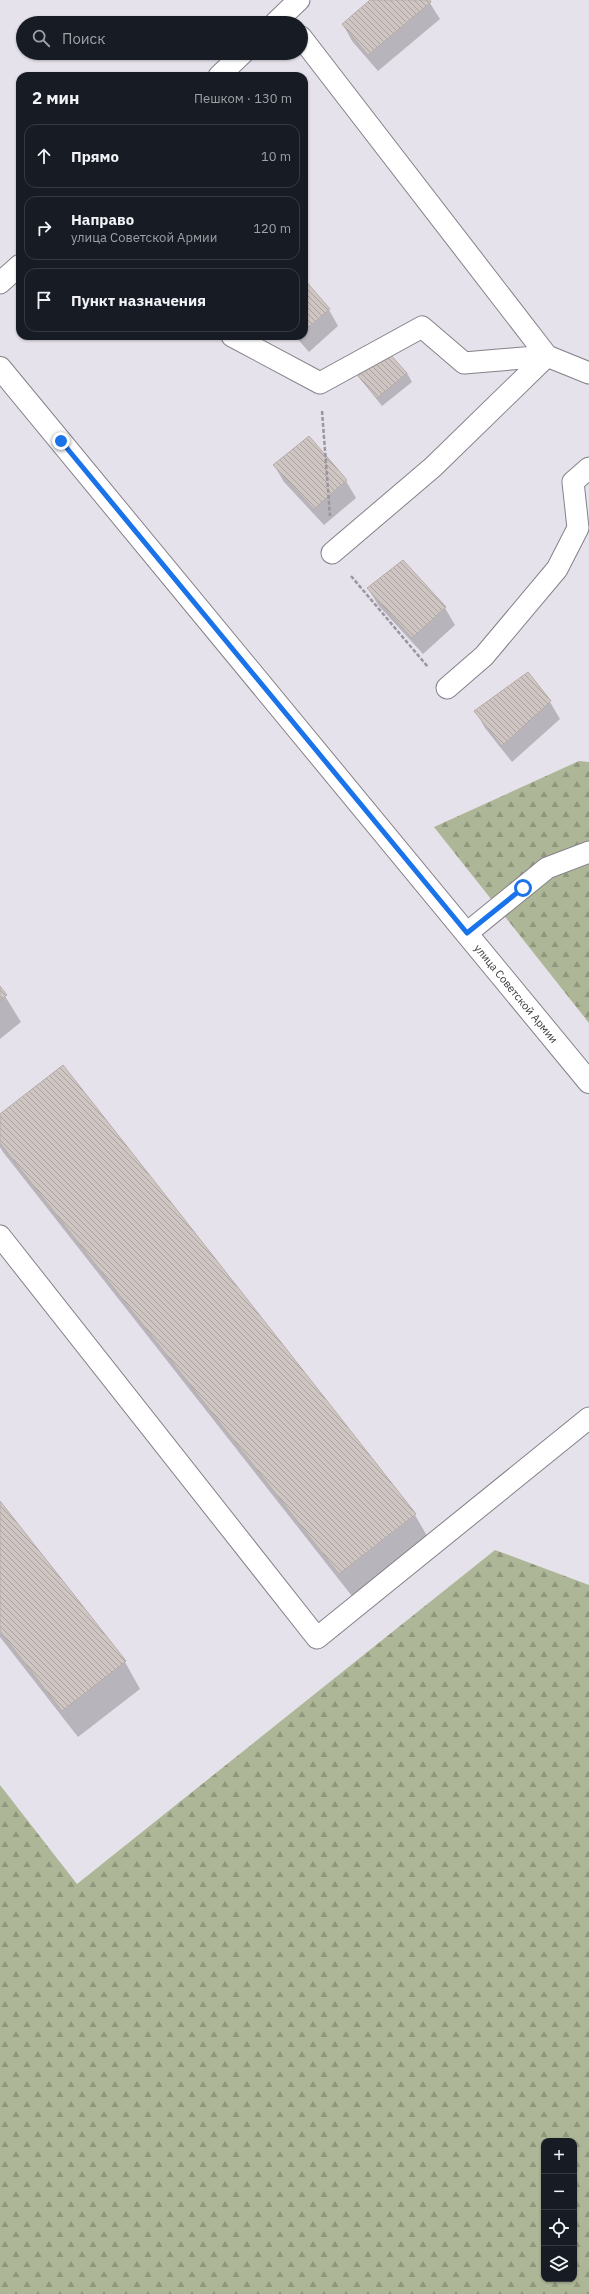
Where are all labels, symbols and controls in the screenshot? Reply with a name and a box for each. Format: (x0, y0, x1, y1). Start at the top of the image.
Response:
search box (16, 16, 308, 60)
icon: search (30, 27, 52, 49)
text: Поиск (62, 29, 105, 48)
text: 2 мин (32, 87, 79, 109)
text: Пешком · 130 m (194, 90, 292, 107)
icon: ahead (33, 145, 55, 167)
text: Прямо (71, 147, 119, 166)
text: 10 m (261, 148, 291, 165)
text: Направо (71, 210, 134, 229)
icon: right (33, 217, 55, 239)
text: 120 m (253, 220, 291, 237)
text: улица Советской Армии (71, 229, 217, 246)
icon: arrive (33, 289, 55, 311)
text: Пункт назначения (71, 291, 206, 310)
route end (52, 432, 70, 450)
route start (514, 879, 532, 897)
street label: улица Советской Армии (471, 941, 561, 1046)
map controls (541, 2138, 577, 2282)
button: + (541, 2138, 577, 2174)
button: − (541, 2174, 577, 2210)
button: locate (541, 2210, 577, 2246)
button: layers (541, 2246, 577, 2282)

